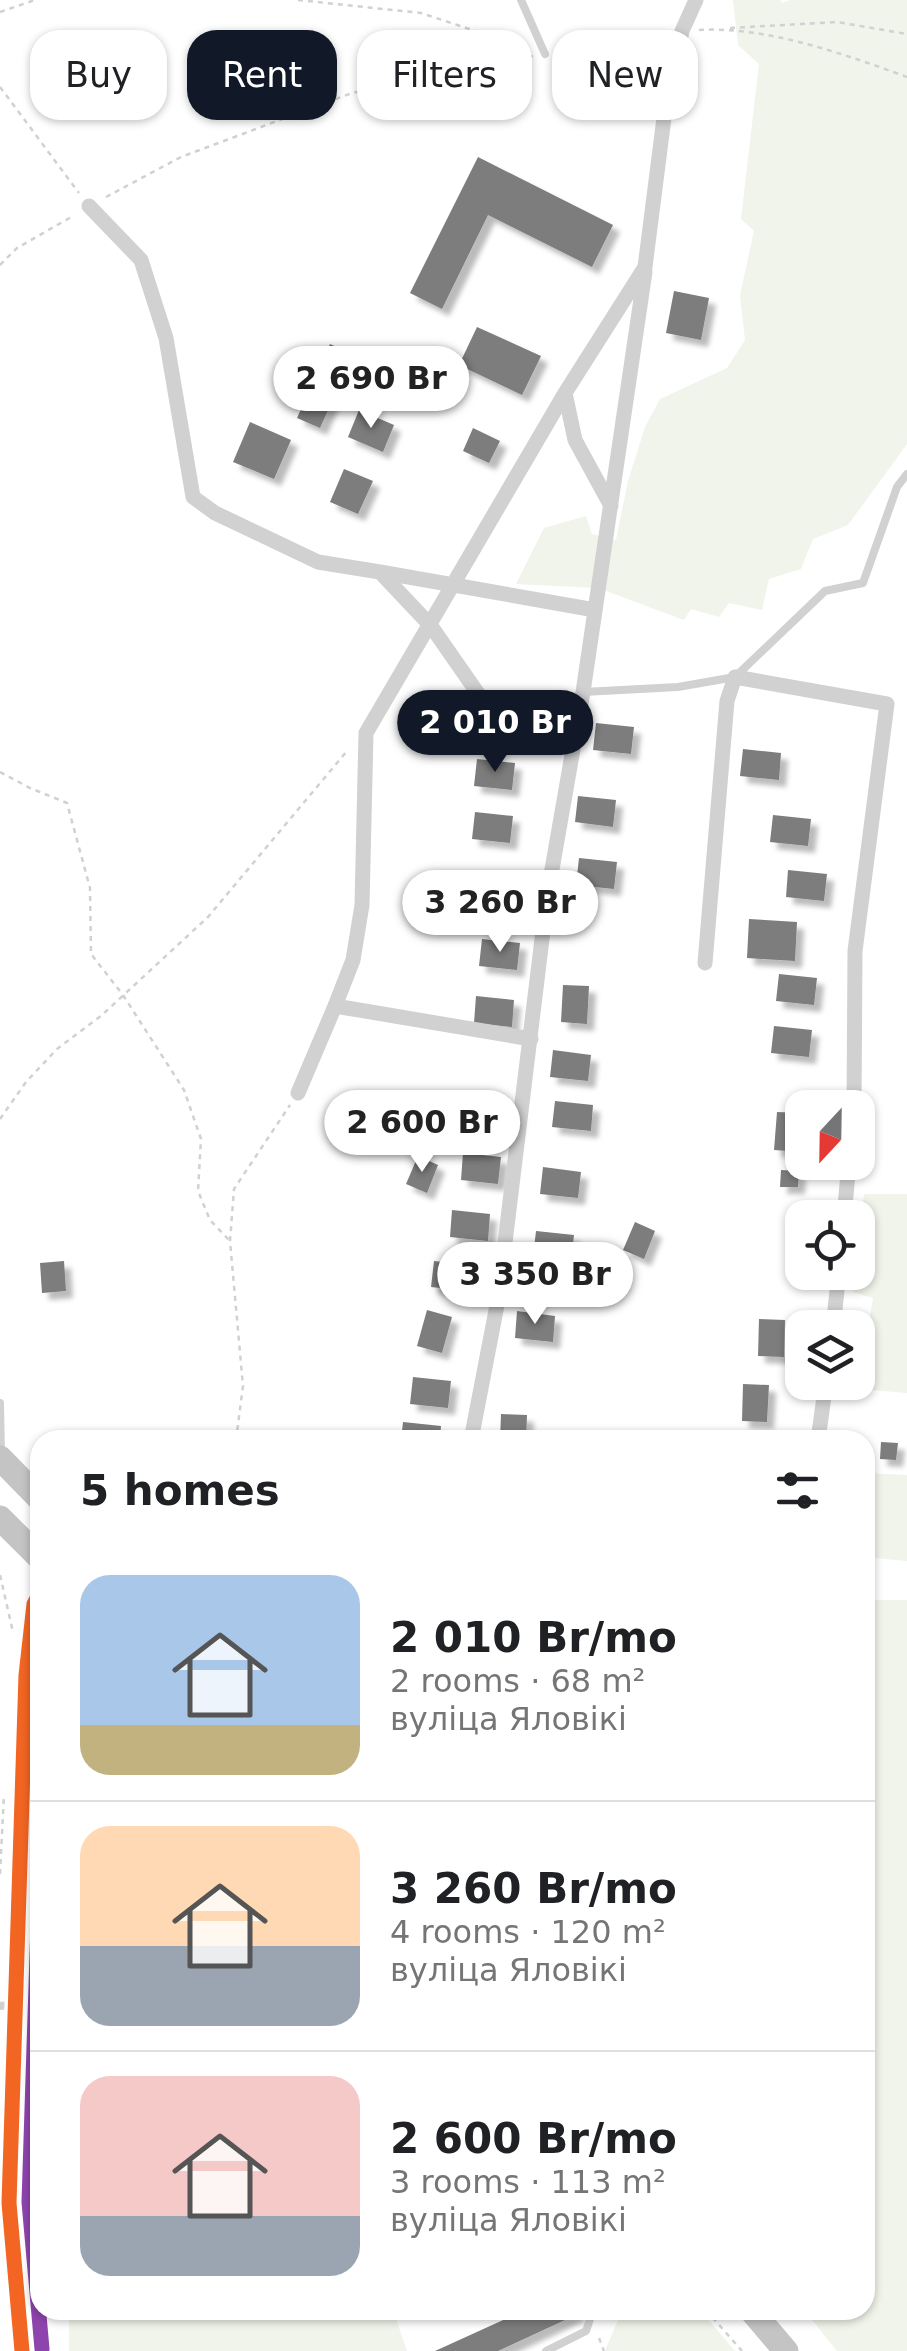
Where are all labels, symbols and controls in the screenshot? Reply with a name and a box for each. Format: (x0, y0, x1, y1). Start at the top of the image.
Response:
chip: Buy (30, 30, 167, 120)
chip: Rent (187, 30, 337, 120)
chip: Filters (357, 30, 532, 120)
chip: New (552, 30, 698, 120)
pin: 2 690 Br (268, 346, 474, 431)
text: 2 690 Br (295, 359, 447, 397)
pin: 2 010 Br (392, 690, 598, 775)
text: 2 010 Br (419, 703, 571, 741)
pin: 3 260 Br (397, 870, 603, 955)
text: 3 260 Br (424, 883, 576, 921)
pin: 2 600 Br (319, 1090, 525, 1175)
north arrow (785, 1090, 875, 1180)
map controls (785, 1090, 875, 1400)
text: 2 600 Br (346, 1103, 498, 1141)
button: locate (785, 1200, 875, 1290)
pin: 3 350 Br (432, 1242, 638, 1327)
text: 3 350 Br (459, 1255, 611, 1293)
button: layers (785, 1310, 875, 1400)
icon: filters (770, 1463, 825, 1518)
text: 5 homes (80, 1466, 280, 1515)
text: 2 010 Br/mo (390, 1613, 677, 1662)
icon: home (160, 1615, 280, 1735)
text: 2 rooms · 68 m² (390, 1662, 645, 1700)
text: вуліца Яловікі (390, 1700, 627, 1738)
text: 3 260 Br/mo (390, 1864, 677, 1913)
icon: home (160, 1866, 280, 1986)
text: 4 rooms · 120 m² (390, 1913, 666, 1951)
text: вуліца Яловікі (390, 1951, 627, 1989)
text: 2 600 Br/mo (390, 2114, 677, 2163)
icon: home (160, 2116, 280, 2236)
text: 3 rooms · 113 m² (390, 2163, 666, 2201)
text: вуліца Яловікі (390, 2201, 627, 2239)

